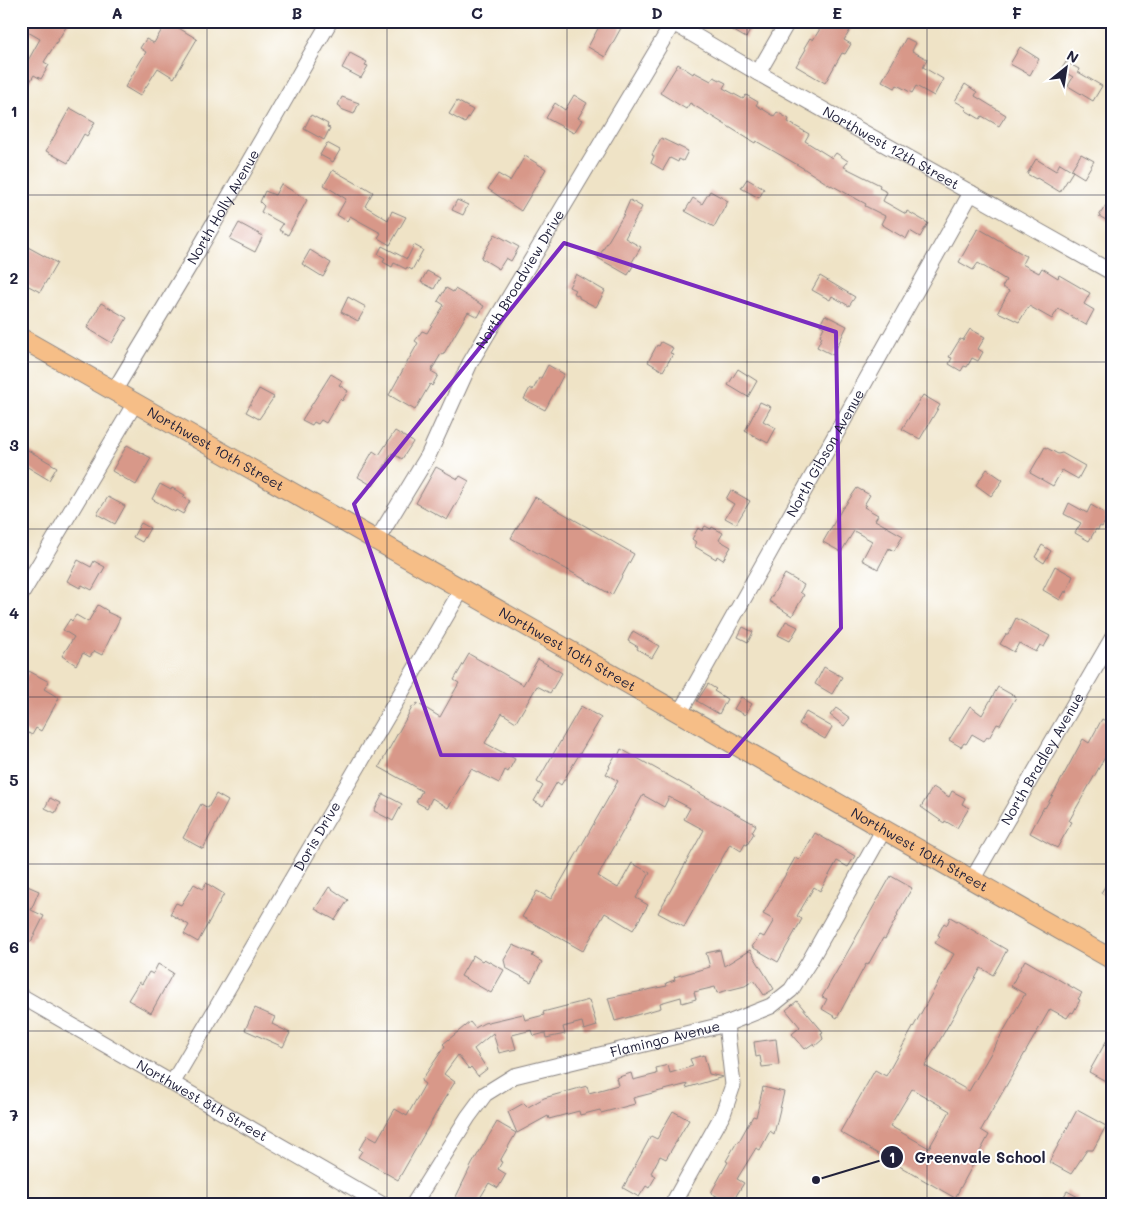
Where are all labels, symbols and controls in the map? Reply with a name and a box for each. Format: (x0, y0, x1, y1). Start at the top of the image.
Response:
text: A (111, 2, 123, 23)
text: B (292, 2, 302, 23)
text: C (471, 2, 483, 23)
text: D (651, 2, 663, 23)
text: E (832, 2, 842, 23)
text: F (1012, 2, 1022, 23)
north arrow (1042, 42, 1092, 92)
text: N (1063, 45, 1082, 67)
text: 1 (10, 100, 18, 121)
street label: Northwest 12th Street (820, 101, 963, 194)
street label: North Holly Avenue (182, 146, 263, 268)
street label: North Broadview Drive (471, 206, 568, 352)
text: 2 (10, 267, 19, 288)
street label: North Gibson Avenue (781, 386, 868, 520)
street label: Northwest 10th Street (144, 402, 288, 495)
text: 3 (9, 434, 19, 455)
text: 4 (9, 602, 19, 623)
street label: Northwest 10th Street (496, 602, 640, 695)
street label: North Bradley Avenue (996, 689, 1088, 828)
text: 5 (9, 769, 19, 790)
street label: Doris Drive (289, 798, 345, 874)
street label: Northwest 10th Street (848, 803, 992, 896)
text: 6 (9, 936, 19, 957)
street label: Flamingo Avenue (608, 1016, 722, 1061)
street label: Northwest 8th Street (133, 1055, 271, 1145)
text: 7 (10, 1104, 19, 1125)
callout: Greenvale School (880, 1142, 1056, 1172)
text: 1 (889, 1147, 895, 1167)
text: Greenvale School (915, 1147, 1045, 1167)

